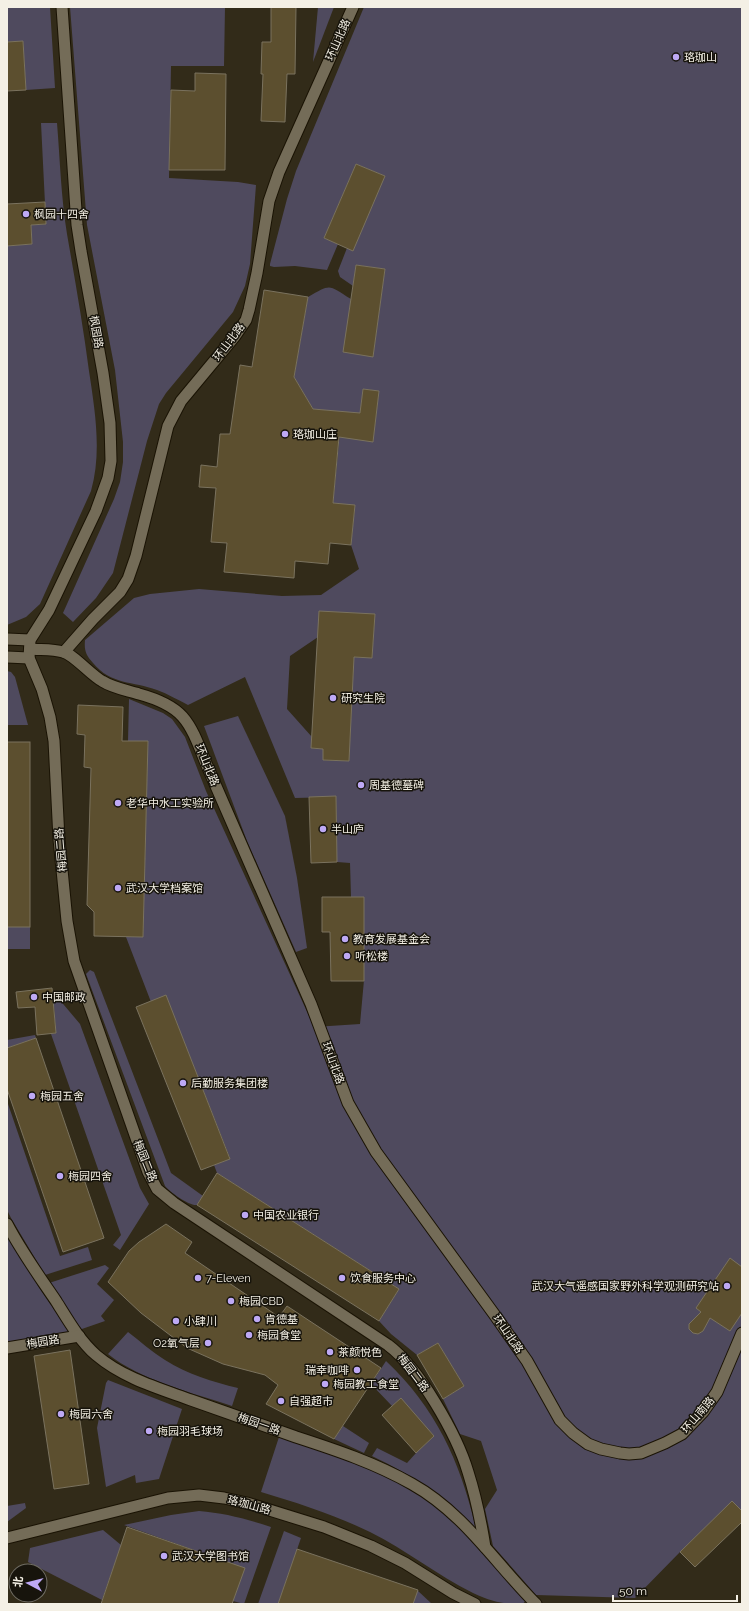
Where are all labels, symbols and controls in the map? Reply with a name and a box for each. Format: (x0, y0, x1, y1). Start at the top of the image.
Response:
street label: 环山北路 (323, 17, 353, 63)
place label: 珞珈山 (684, 51, 717, 64)
marker: 珞珈山 (671, 52, 681, 62)
place label: 枫园十四舍 (34, 208, 89, 221)
marker: 枫园十四舍 (21, 209, 31, 219)
street label: 枫园路 (87, 315, 105, 349)
street label: 环山北路 (211, 321, 247, 363)
place label: 珞珈山庄 (293, 428, 337, 441)
marker: 珞珈山庄 (280, 429, 290, 439)
place label: 研究生院 (341, 692, 385, 705)
marker: 研究生院 (328, 693, 338, 703)
street label: 环山北路 (193, 742, 221, 788)
place label: 周基德墓碑 (369, 779, 424, 792)
marker: 周基德墓碑 (356, 780, 366, 790)
place label: 老华中水工实验所 (126, 797, 214, 810)
marker: 老华中水工实验所 (113, 798, 123, 808)
place label: 半山庐 (331, 823, 364, 836)
marker: 半山庐 (318, 824, 328, 834)
street label: 梅园二路 (53, 828, 69, 872)
place label: 武汉大学档案馆 (126, 882, 203, 895)
marker: 武汉大学档案馆 (113, 883, 123, 893)
place label: 教育发展基金会 (353, 933, 430, 946)
marker: 教育发展基金会 (340, 934, 350, 944)
place label: 听松楼 (355, 950, 388, 963)
marker: 听松楼 (342, 951, 352, 961)
place label: 中国邮政 (42, 991, 86, 1004)
marker: 中国邮政 (29, 992, 39, 1002)
street label: 环山北路 (319, 1040, 347, 1086)
place label: 后勤服务集团楼 (191, 1077, 268, 1090)
marker: 后勤服务集团楼 (178, 1078, 188, 1088)
place label: 梅园五舍 (40, 1090, 84, 1103)
marker: 梅园五舍 (27, 1091, 37, 1101)
street label: 梅园二路 (131, 1138, 159, 1184)
place label: 梅园四舍 (68, 1170, 112, 1183)
marker: 梅园四舍 (55, 1171, 65, 1181)
place label: 中国农业银行 (253, 1209, 319, 1222)
marker: 中国农业银行 (240, 1210, 250, 1220)
place label: 7-Eleven (206, 1272, 251, 1285)
place label: 饮食服务中心 (350, 1272, 416, 1285)
marker: 7-Eleven (193, 1273, 203, 1283)
marker: 饮食服务中心 (337, 1273, 347, 1283)
place label: 武汉大气遥感国家野外科学观测研究站 (532, 1280, 719, 1293)
marker: 武汉大气遥感国家野外科学观测研究站 (722, 1281, 732, 1291)
place label: 梅园CBD (239, 1295, 284, 1308)
marker: 梅园CBD (226, 1296, 236, 1306)
street label: 环山北路 (490, 1312, 526, 1356)
place label: 肯德基 (265, 1313, 298, 1326)
marker: 肯德基 (252, 1314, 262, 1324)
place label: 小肆川 (184, 1315, 217, 1328)
marker: 小肆川 (171, 1316, 181, 1326)
place label: 梅园食堂 (257, 1329, 301, 1342)
marker: 梅园食堂 (244, 1330, 254, 1340)
street label: 梅园路 (26, 1333, 60, 1351)
place label: O2氧气层 (153, 1337, 200, 1350)
marker: O2氧气层 (203, 1338, 213, 1348)
place label: 茶颜悦色 (338, 1346, 382, 1359)
marker: 茶颜悦色 (325, 1347, 335, 1357)
street label: 梅园二路 (395, 1352, 431, 1394)
place label: 瑞幸咖啡 (305, 1364, 349, 1377)
marker: 瑞幸咖啡 (352, 1365, 362, 1375)
place label: 梅园教工食堂 (333, 1378, 399, 1391)
marker: 梅园教工食堂 (320, 1379, 330, 1389)
street label: 环山南路 (679, 1394, 717, 1436)
place label: 自强超市 (289, 1395, 333, 1408)
marker: 自强超市 (276, 1396, 286, 1406)
place label: 梅园六舍 (69, 1408, 113, 1421)
marker: 梅园六舍 (56, 1409, 66, 1419)
street label: 梅园一路 (236, 1411, 282, 1437)
place label: 梅园羽毛球场 (157, 1425, 223, 1438)
marker: 梅园羽毛球场 (144, 1426, 154, 1436)
street label: 珞珈山路 (226, 1493, 272, 1517)
place label: 武汉大学图书馆 (172, 1550, 249, 1563)
marker: 武汉大学图书馆 (159, 1551, 169, 1561)
north arrow (8, 1563, 48, 1603)
text: 北 (11, 1576, 26, 1588)
scale bar (613, 1577, 737, 1603)
text: 50 m (619, 1584, 647, 1598)

